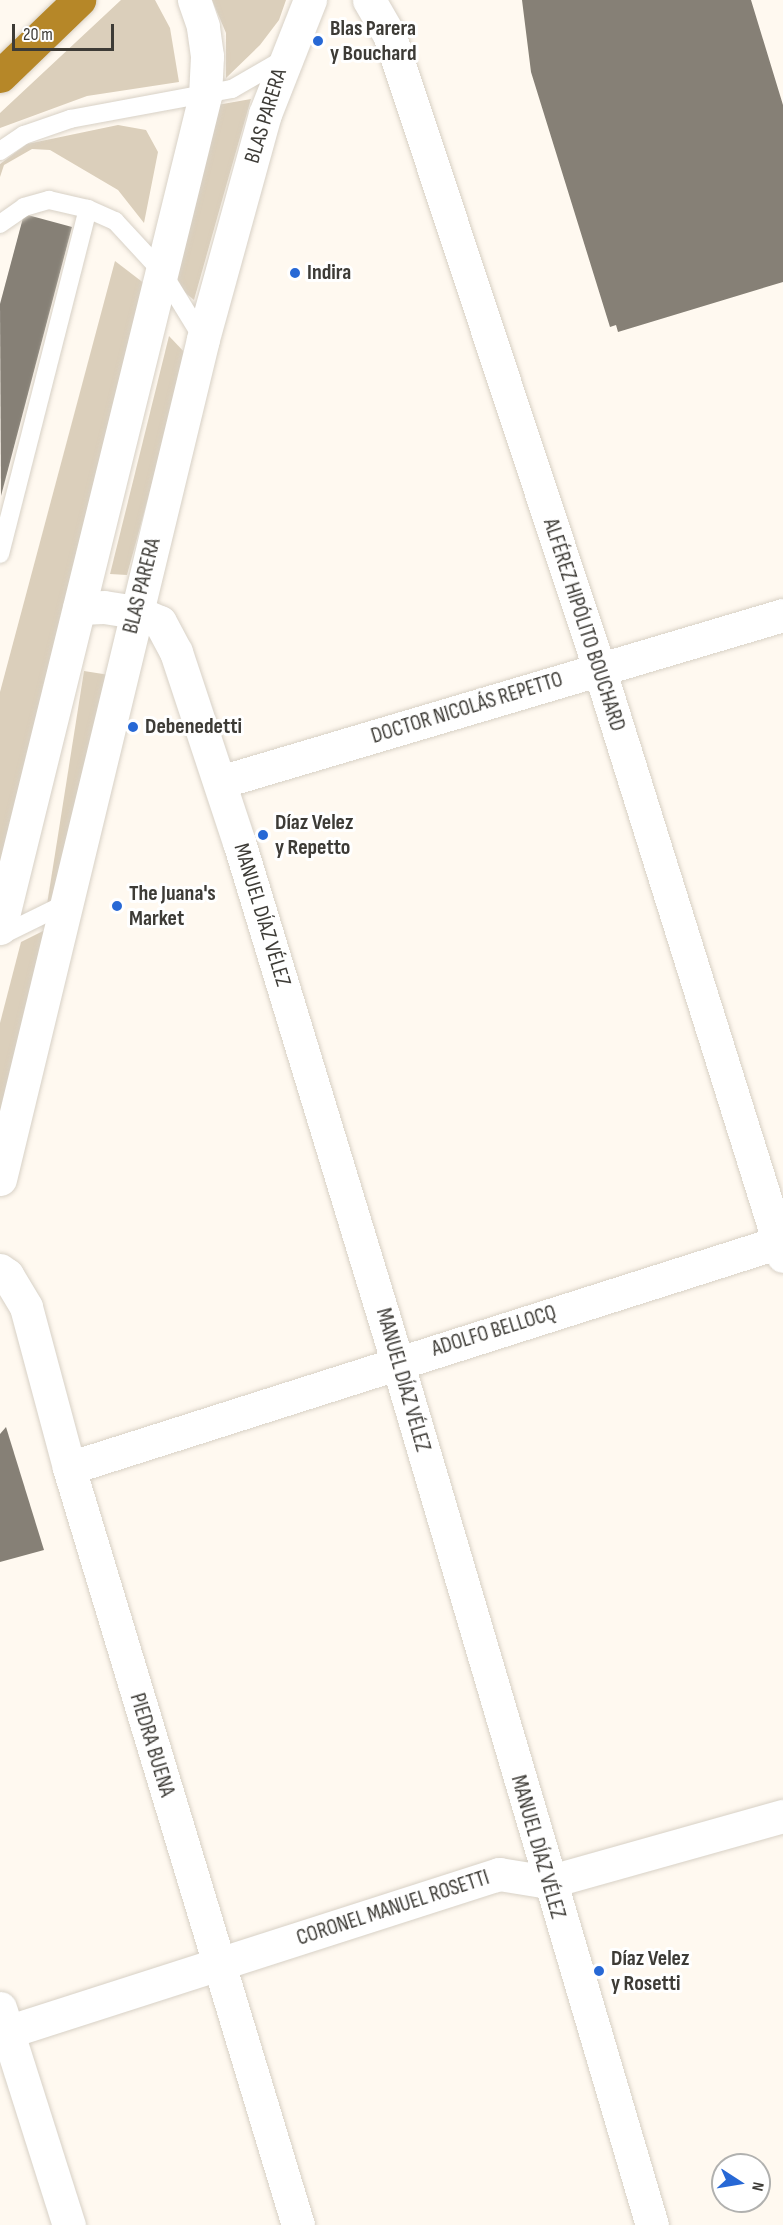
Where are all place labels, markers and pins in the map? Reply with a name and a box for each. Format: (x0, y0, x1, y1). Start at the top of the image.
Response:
place label: Blas Parera y Bouchard (330, 15, 416, 66)
marker: Blas Parera y Bouchard (311, 34, 325, 48)
place label: Indira (307, 260, 351, 286)
marker: Indira (288, 266, 302, 280)
place label: Debenedetti (145, 714, 242, 740)
marker: Debenedetti (126, 720, 140, 734)
place label: Díaz Velez y Repetto (275, 809, 353, 860)
marker: Díaz Velez y Repetto (256, 828, 270, 842)
place label: The Juana's Market (129, 880, 216, 932)
marker: The Juana's Market (110, 899, 124, 913)
place label: Díaz Velez y Rosetti (611, 1945, 689, 1996)
marker: Díaz Velez y Rosetti (592, 1964, 606, 1978)

